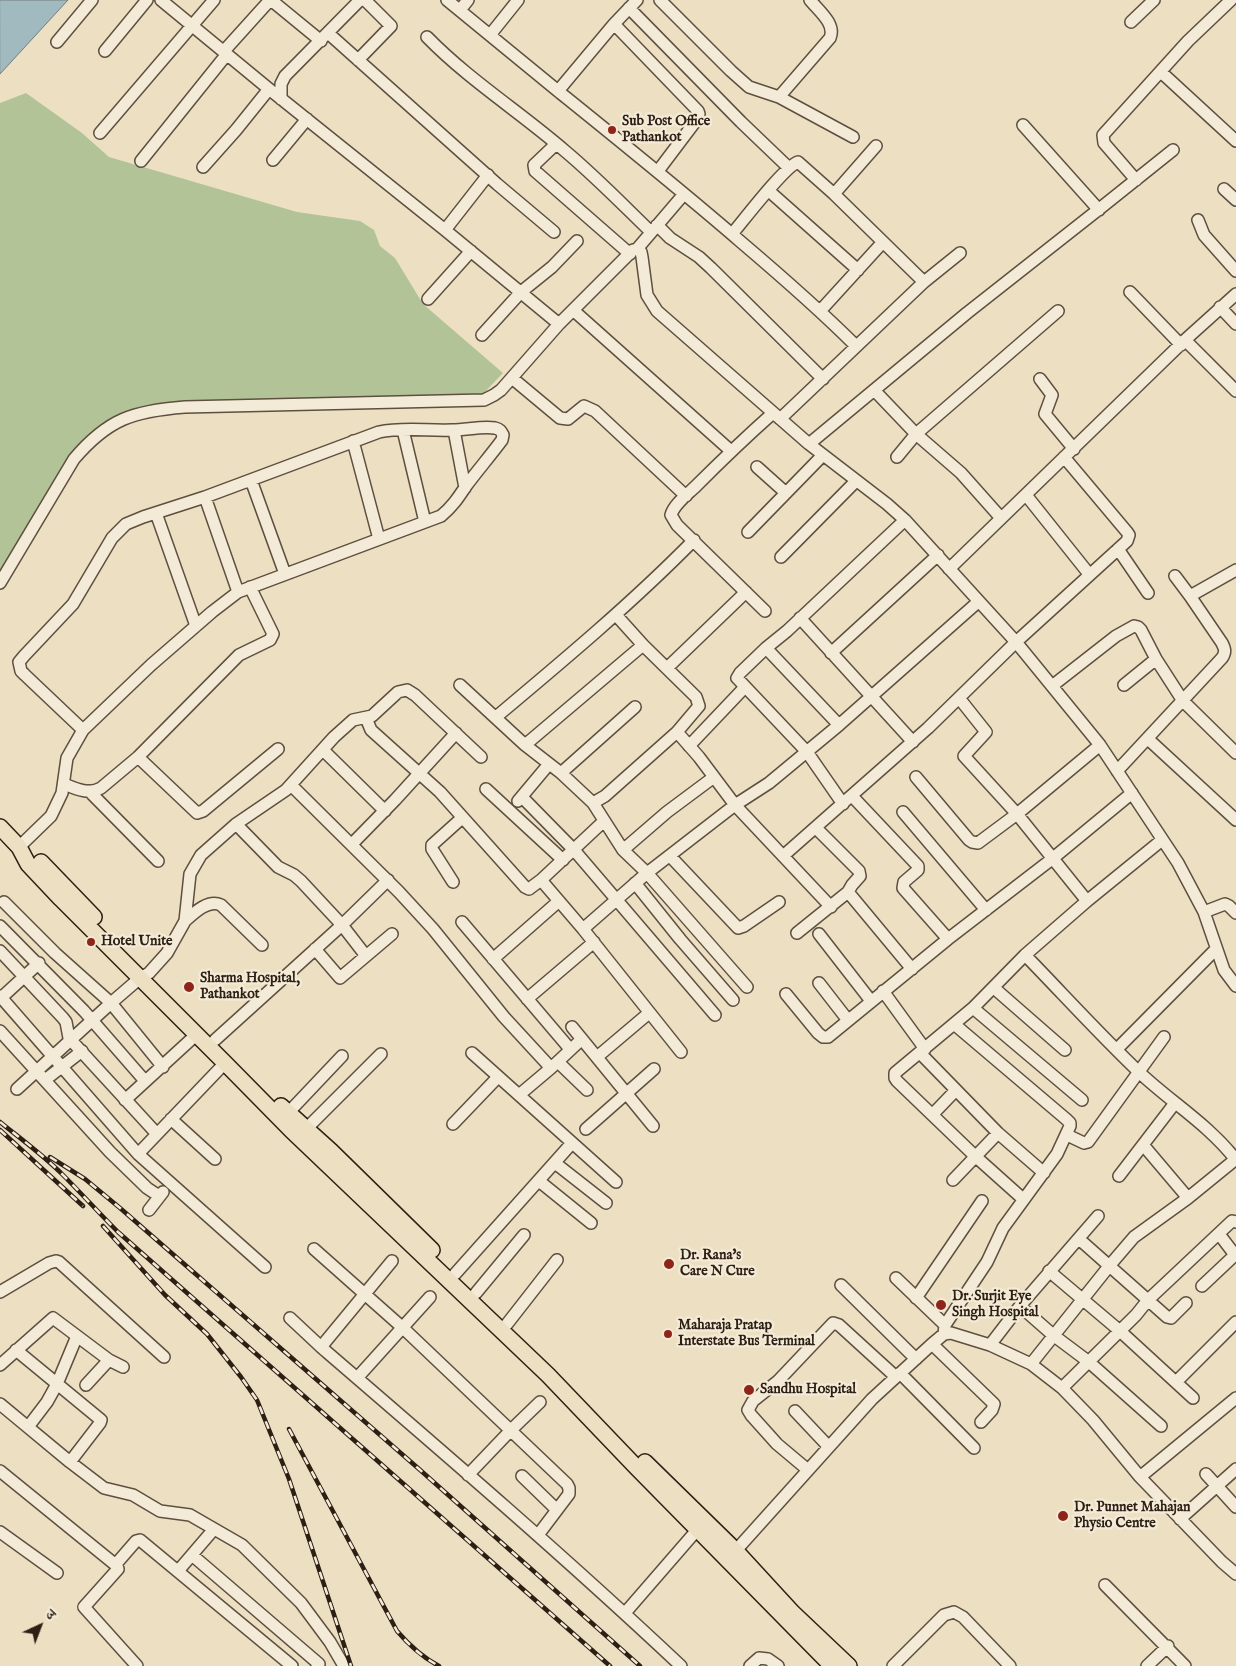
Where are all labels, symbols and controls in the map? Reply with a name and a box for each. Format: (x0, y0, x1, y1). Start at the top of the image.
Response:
place label: Sub Post Office Pathankot (622, 114, 710, 146)
marker: Sub Post Office Pathankot (606, 124, 618, 136)
place label: Hotel Unite (101, 934, 172, 950)
marker: Hotel Unite (85, 936, 97, 948)
place label: Sharma Hospital, Pathankot (200, 971, 300, 1004)
marker: Sharma Hospital, Pathankot (182, 980, 196, 994)
place label: Dr. Rana's Care N Cure (680, 1248, 755, 1280)
marker: Dr. Rana's Care N Cure (662, 1257, 676, 1271)
place label: Dr. Surjit Eye Singh Hospital (952, 1289, 1039, 1321)
marker: Dr. Surjit Eye Singh Hospital (934, 1298, 948, 1312)
place label: Maharaja Pratap Interstate Bus Terminal (678, 1318, 815, 1350)
marker: Maharaja Pratap Interstate Bus Terminal (662, 1328, 674, 1340)
place label: Sandhu Hospital (760, 1382, 856, 1398)
marker: Sandhu Hospital (742, 1383, 756, 1397)
place label: Dr. Punnet Mahajan Physio Centre (1074, 1500, 1190, 1532)
marker: Dr. Punnet Mahajan Physio Centre (1056, 1509, 1070, 1523)
north arrow (15, 1601, 65, 1651)
text: उ (41, 1606, 59, 1624)

